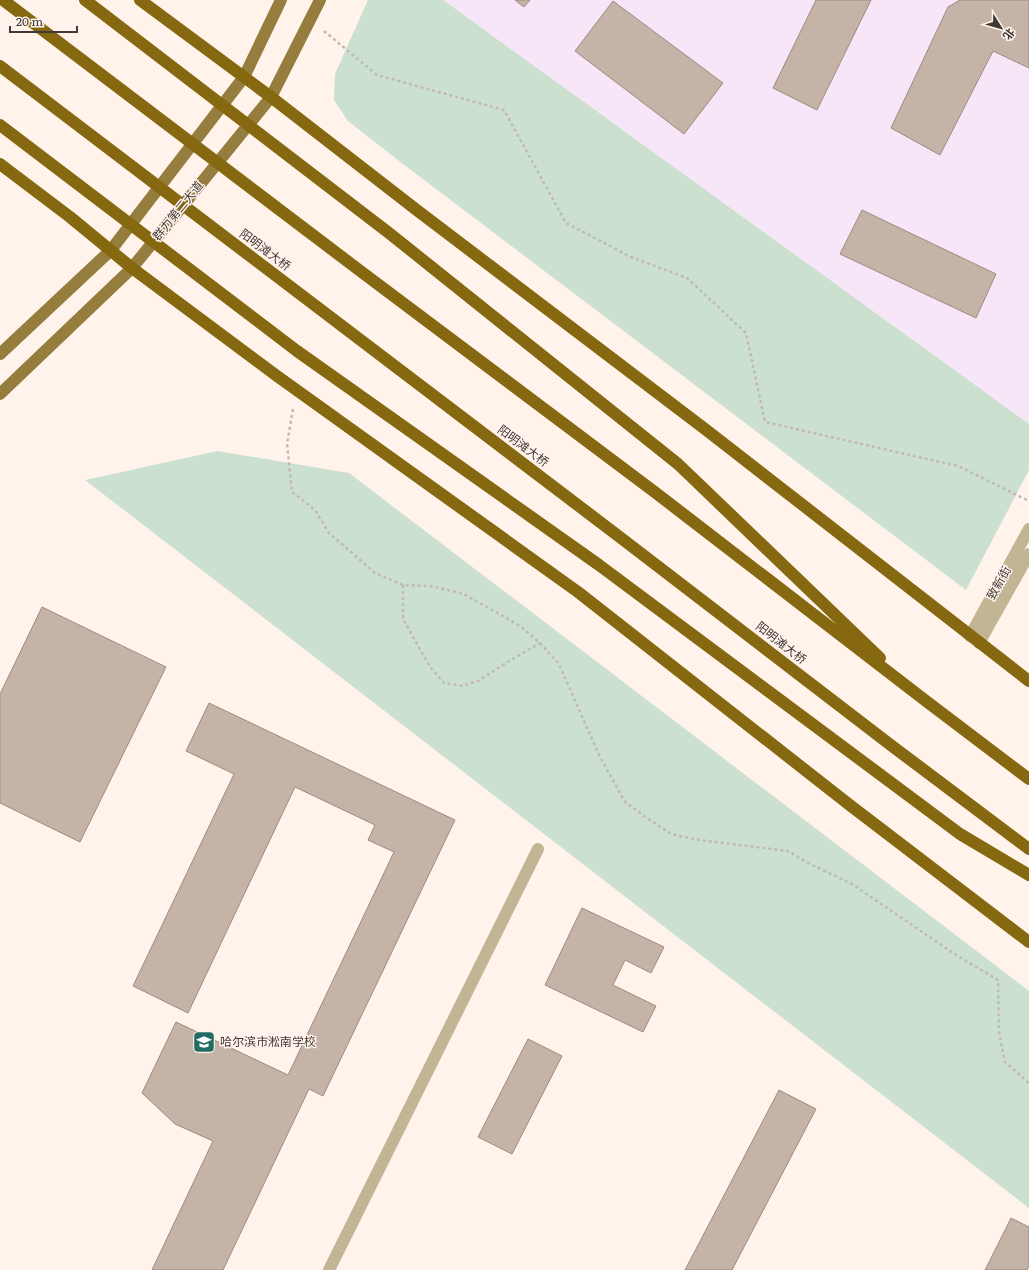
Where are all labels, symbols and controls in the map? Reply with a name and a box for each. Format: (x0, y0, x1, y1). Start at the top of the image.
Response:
scale bar (10, 8, 77, 34)
north arrow (981, 8, 1021, 48)
text: 20 m (16, 12, 43, 30)
text: 北 (1000, 25, 1019, 44)
street label: 群力第二大道 (148, 177, 207, 244)
street label: 阳明滩大桥 (236, 224, 295, 274)
street label: 阳明滩大桥 (494, 420, 553, 470)
street label: 致新街 (982, 562, 1015, 603)
street label: 阳明滩大桥 (752, 617, 811, 668)
school or university icon: 哈尔滨市淞南学校 (191, 1029, 217, 1055)
place label: 哈尔滨市淞南学校 (220, 1032, 316, 1050)

